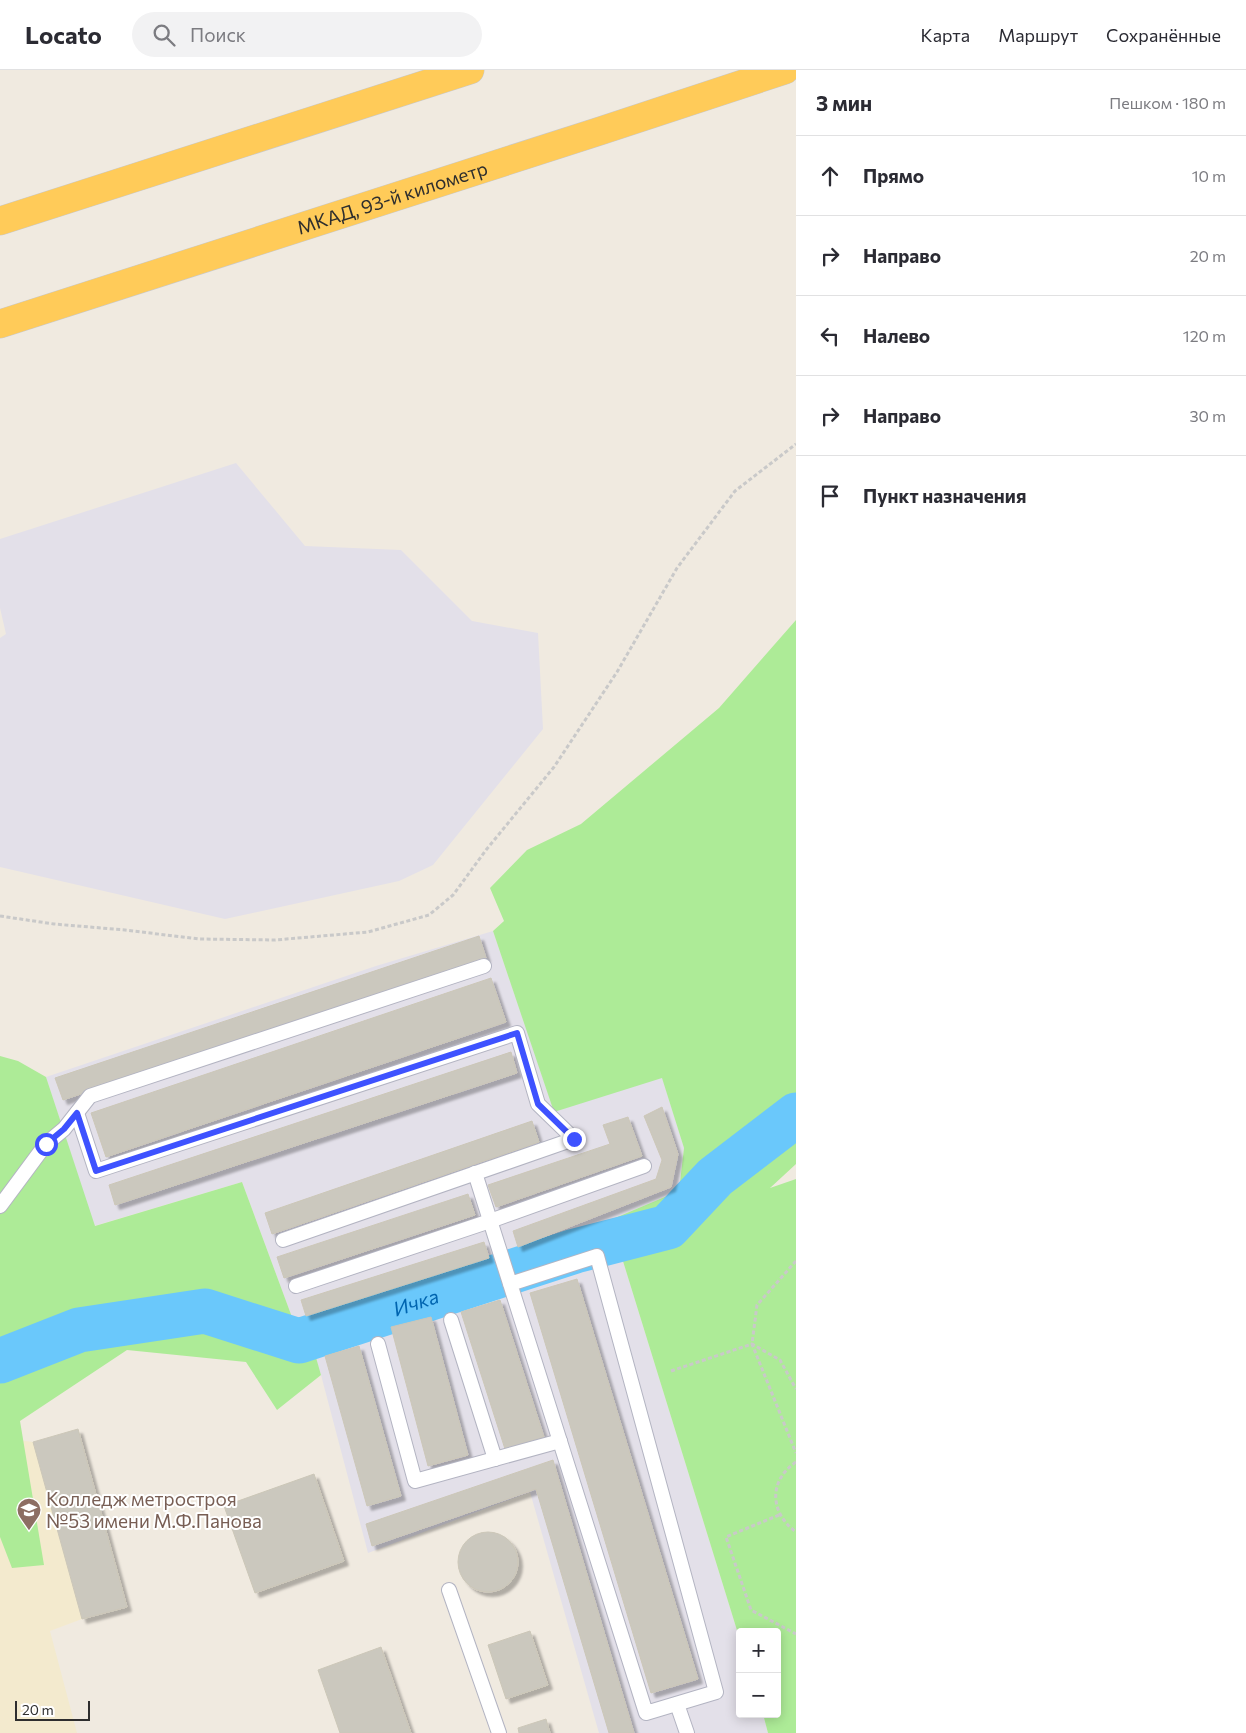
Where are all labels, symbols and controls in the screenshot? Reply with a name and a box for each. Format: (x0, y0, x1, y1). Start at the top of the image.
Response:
search box (132, 12, 482, 57)
text: Locato (25, 20, 102, 49)
icon: search (150, 21, 178, 49)
text: Поиск (190, 23, 246, 46)
text: Карта (921, 24, 970, 46)
text: Маршрут (998, 24, 1078, 46)
text: Сохранённые (1106, 24, 1221, 46)
text: 3 мин (816, 90, 872, 115)
text: Пешком · 180 m (1109, 93, 1226, 112)
street label: МКАД, 93-й километр (294, 156, 490, 239)
icon: ahead (816, 162, 844, 190)
text: Прямо (863, 164, 924, 187)
text: 10 m (1192, 166, 1226, 185)
icon: right (816, 242, 844, 270)
text: Направо (863, 244, 941, 267)
text: 20 m (1190, 246, 1226, 265)
icon: left (816, 322, 844, 350)
text: Налево (863, 324, 930, 347)
text: 120 m (1183, 326, 1226, 345)
icon: right (816, 402, 844, 430)
text: Направо (863, 404, 941, 427)
text: 30 m (1189, 406, 1226, 425)
icon: arrive (816, 482, 844, 510)
text: Пункт назначения (863, 484, 1026, 507)
route end (563, 1128, 586, 1151)
route start (35, 1133, 58, 1156)
water label: Ичка (390, 1283, 442, 1321)
place label: Колледж метростроя №53 имени М.Ф.Панова (46, 1487, 262, 1532)
school or university icon: Колледж метростроя №53 имени М.Ф.Панова (16, 1497, 42, 1531)
map controls (736, 1628, 781, 1718)
button: + (736, 1628, 781, 1673)
button: − (736, 1673, 781, 1718)
scale bar (15, 1698, 90, 1721)
text: 20 m (22, 1701, 54, 1718)

